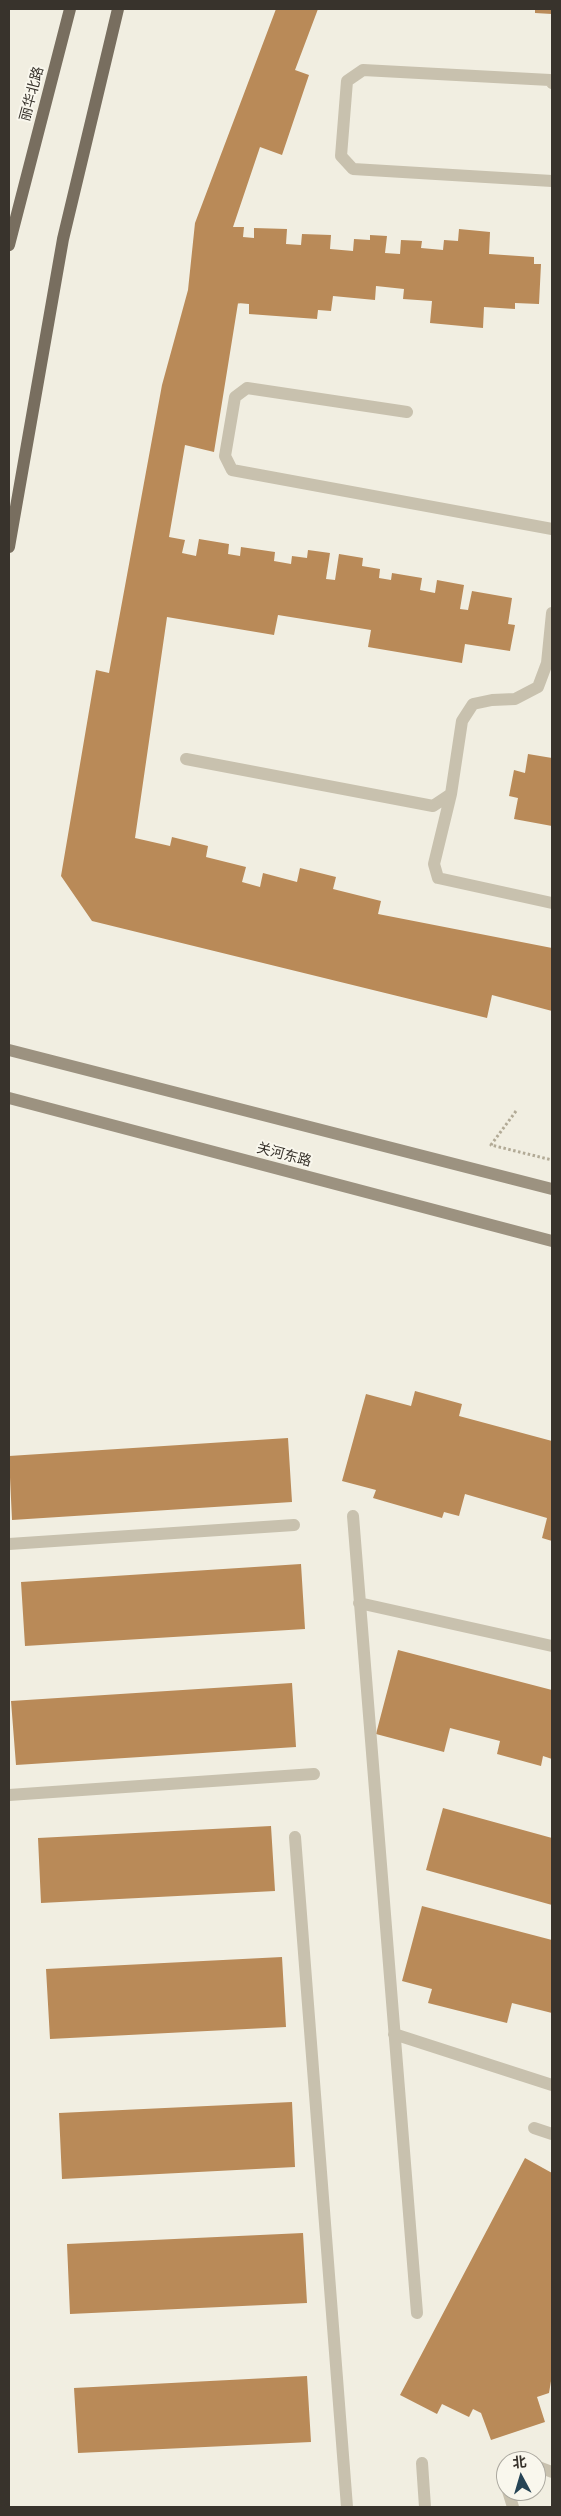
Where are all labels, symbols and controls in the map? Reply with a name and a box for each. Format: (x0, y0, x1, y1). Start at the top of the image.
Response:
street label: 丽华北路 (17, 65, 47, 123)
street label: 关河东路 (255, 1140, 313, 1170)
north arrow (496, 2451, 546, 2501)
text: 北 (512, 2452, 527, 2472)

